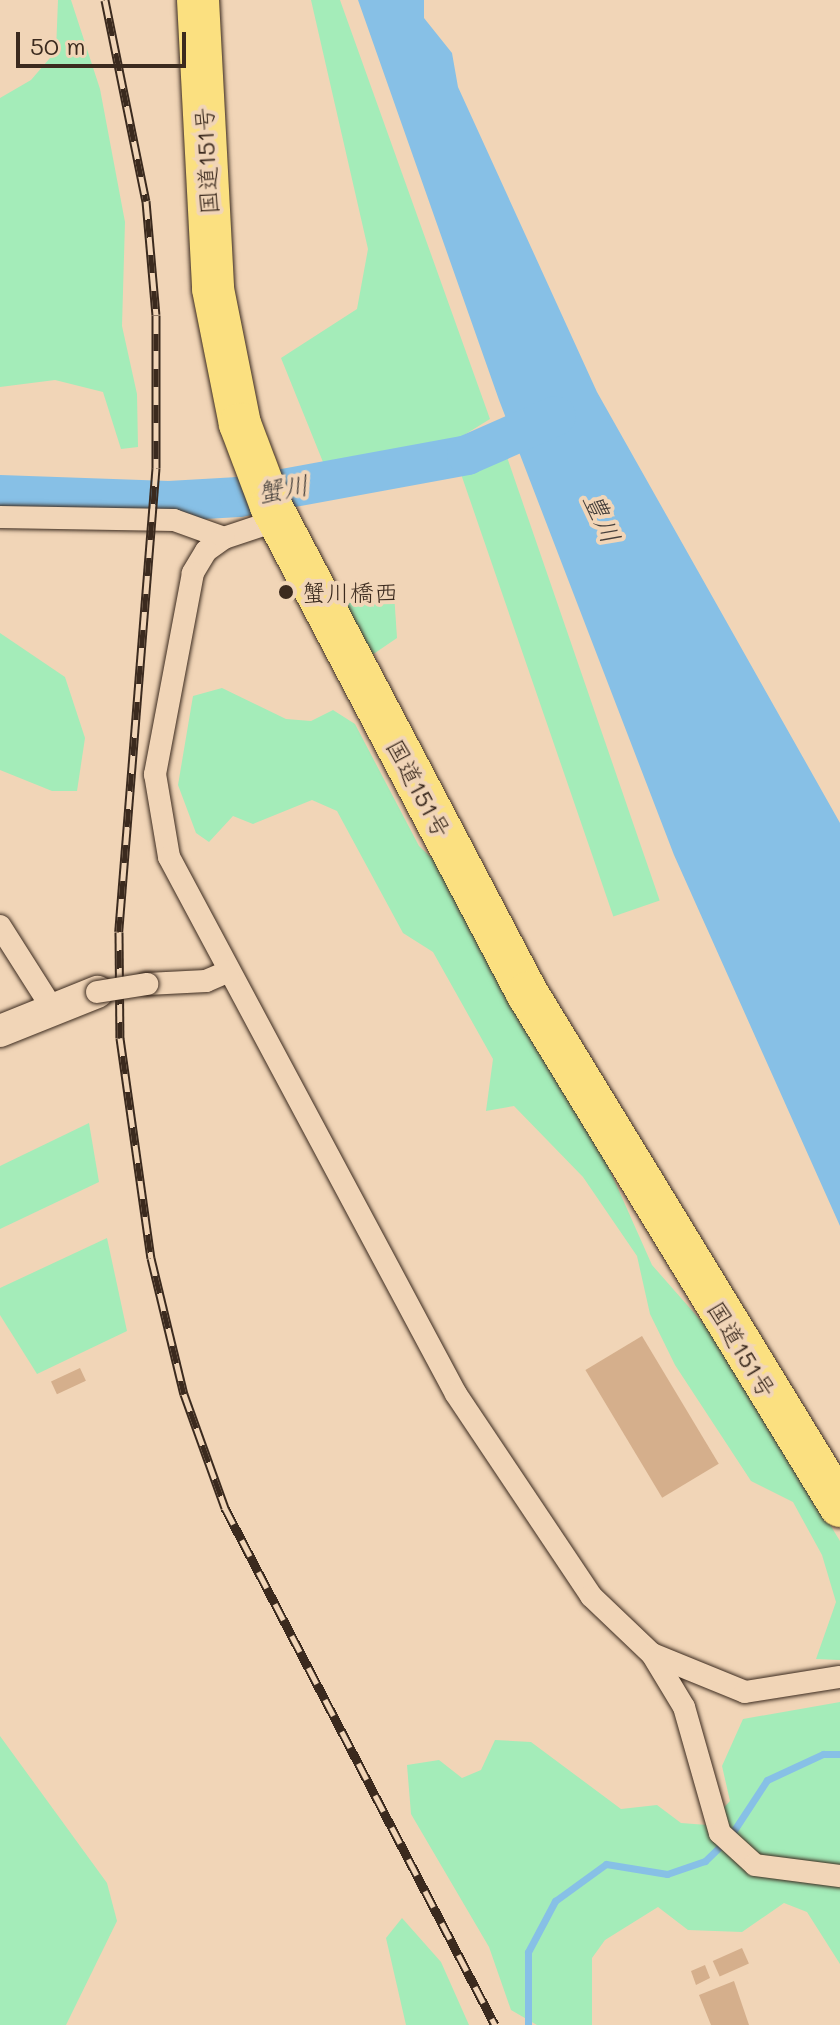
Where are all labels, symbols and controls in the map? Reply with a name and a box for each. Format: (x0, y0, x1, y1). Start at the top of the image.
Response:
scale bar (20, 16, 190, 66)
text: 50 m (30, 30, 86, 61)
street label: 国道151号 (189, 107, 223, 215)
water label: 蟹川 (255, 469, 311, 509)
water label: 豊川 (577, 488, 627, 548)
place label: 蟹川橋西 (302, 578, 398, 606)
marker: 蟹川橋西 (277, 583, 295, 601)
street label: 国道151号 (381, 734, 457, 842)
street label: 国道151号 (702, 1296, 782, 1402)

